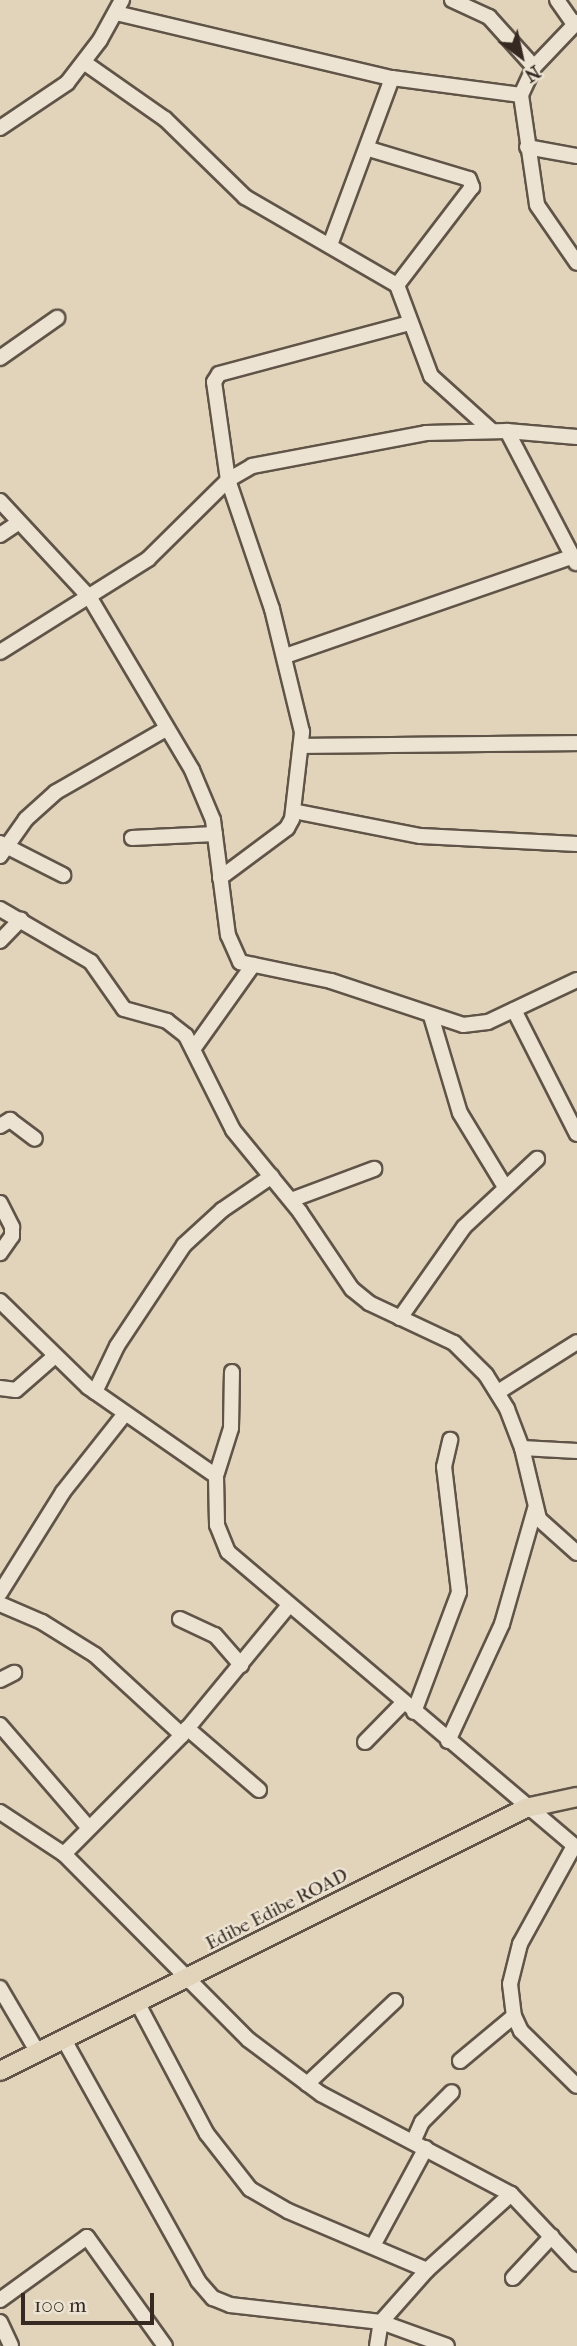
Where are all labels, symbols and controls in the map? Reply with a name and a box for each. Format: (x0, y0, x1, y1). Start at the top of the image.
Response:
north arrow (486, 21, 556, 91)
text: N (520, 60, 544, 87)
street label: Edibe Edibe ROAD (202, 1864, 352, 1956)
scale bar (24, 2280, 158, 2324)
text: 100 m (34, 2293, 87, 2317)

